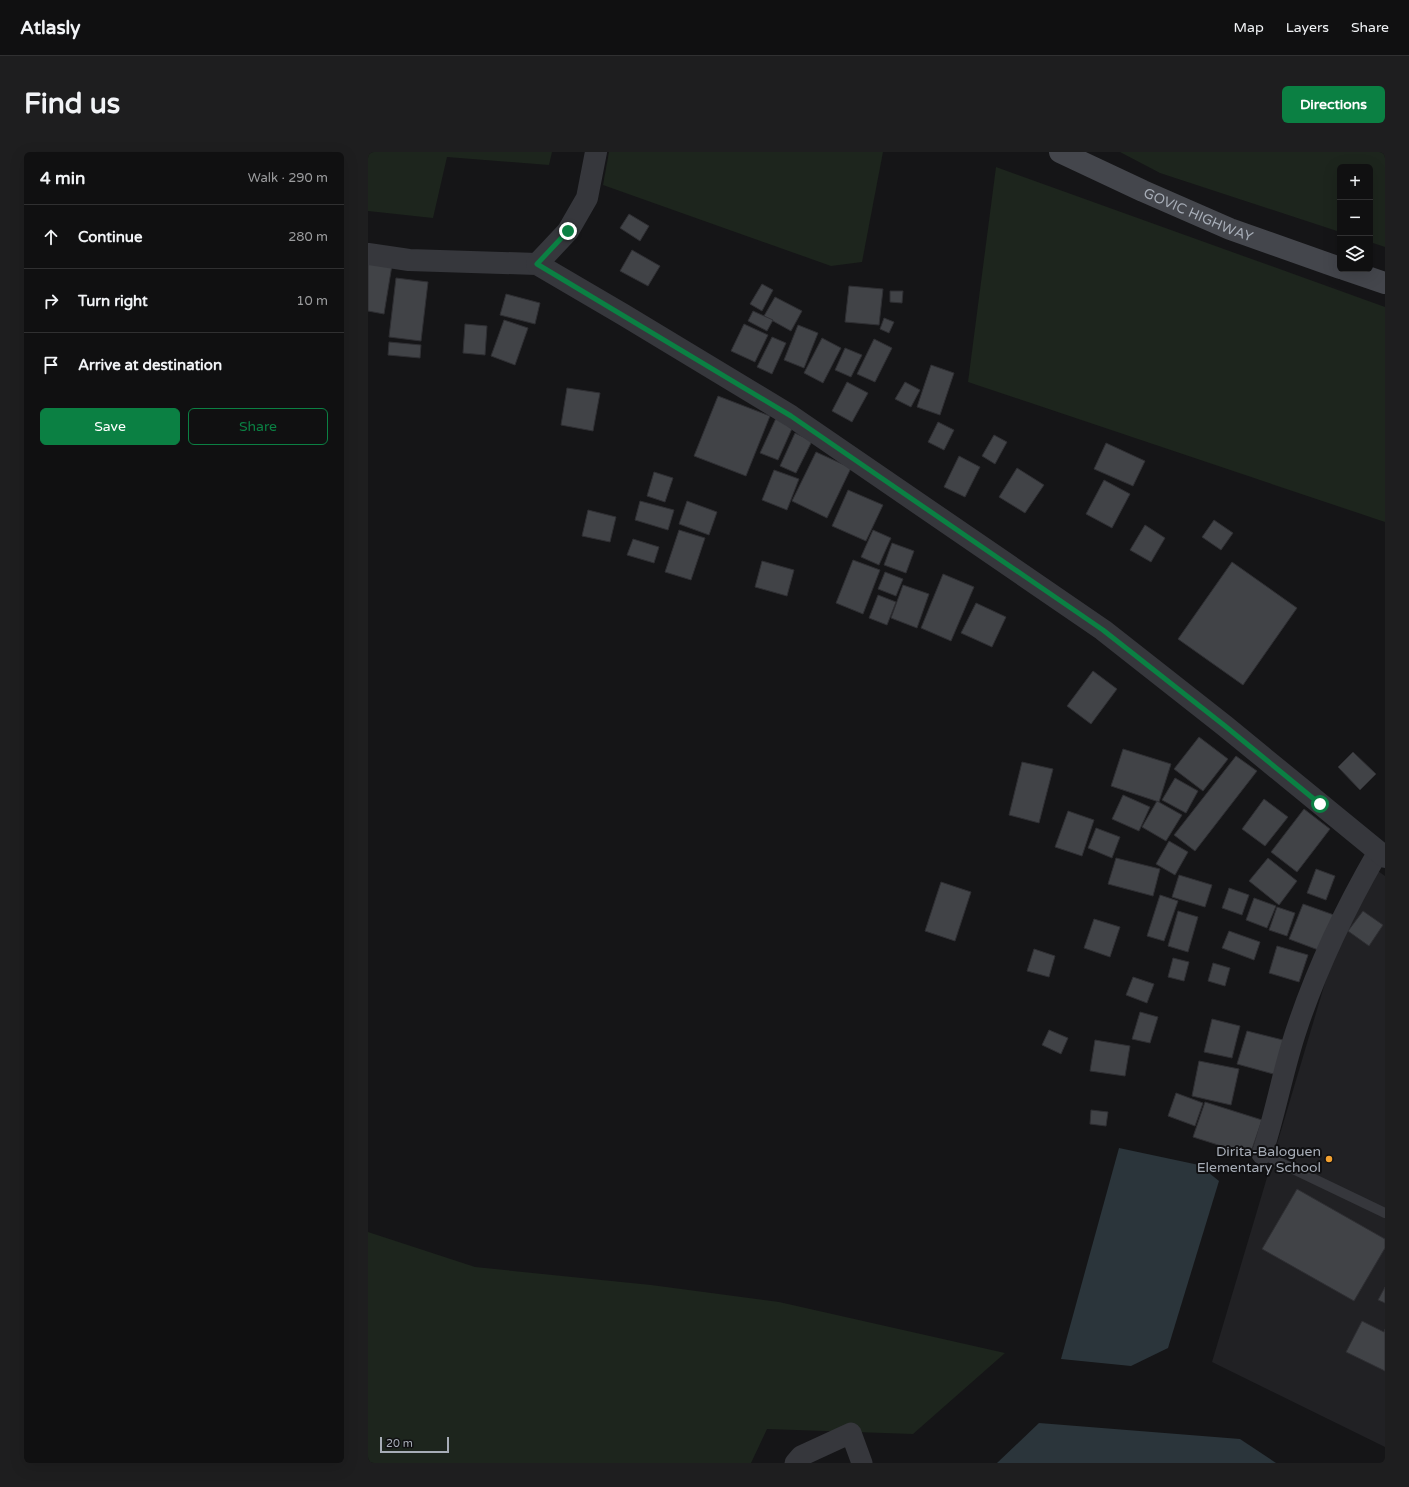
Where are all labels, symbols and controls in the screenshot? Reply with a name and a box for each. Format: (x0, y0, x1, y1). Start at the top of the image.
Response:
text: Atlasly (20, 17, 80, 39)
text: Map (1234, 19, 1264, 36)
text: Layers (1286, 19, 1329, 36)
text: Share (1351, 19, 1389, 36)
button: Directions (1282, 86, 1385, 123)
text: Find us (24, 87, 120, 121)
map controls (1337, 164, 1373, 272)
button: + (1337, 164, 1373, 200)
text: 4 min (40, 168, 85, 189)
text: Walk · 290 m (248, 170, 328, 186)
street label: GOVIC HIGHWAY (1141, 184, 1255, 246)
button: − (1337, 200, 1373, 236)
route end (559, 222, 577, 240)
icon: ahead (40, 226, 62, 248)
text: Continue (78, 228, 142, 246)
text: 280 m (288, 229, 328, 245)
button: layers (1337, 236, 1373, 272)
icon: right (40, 290, 62, 312)
text: Turn right (78, 292, 148, 310)
text: 10 m (296, 293, 328, 309)
icon: arrive (40, 354, 62, 376)
text: Arrive at destination (78, 356, 222, 374)
button: Save (40, 408, 180, 445)
button: Share (188, 408, 328, 445)
route start (1311, 795, 1329, 813)
place label: Dirita-Baloguen Elementary School (1197, 1143, 1321, 1176)
marker: Dirita-Baloguen Elementary School (1324, 1154, 1334, 1164)
scale bar (380, 1435, 449, 1454)
text: 20 m (386, 1437, 413, 1450)

